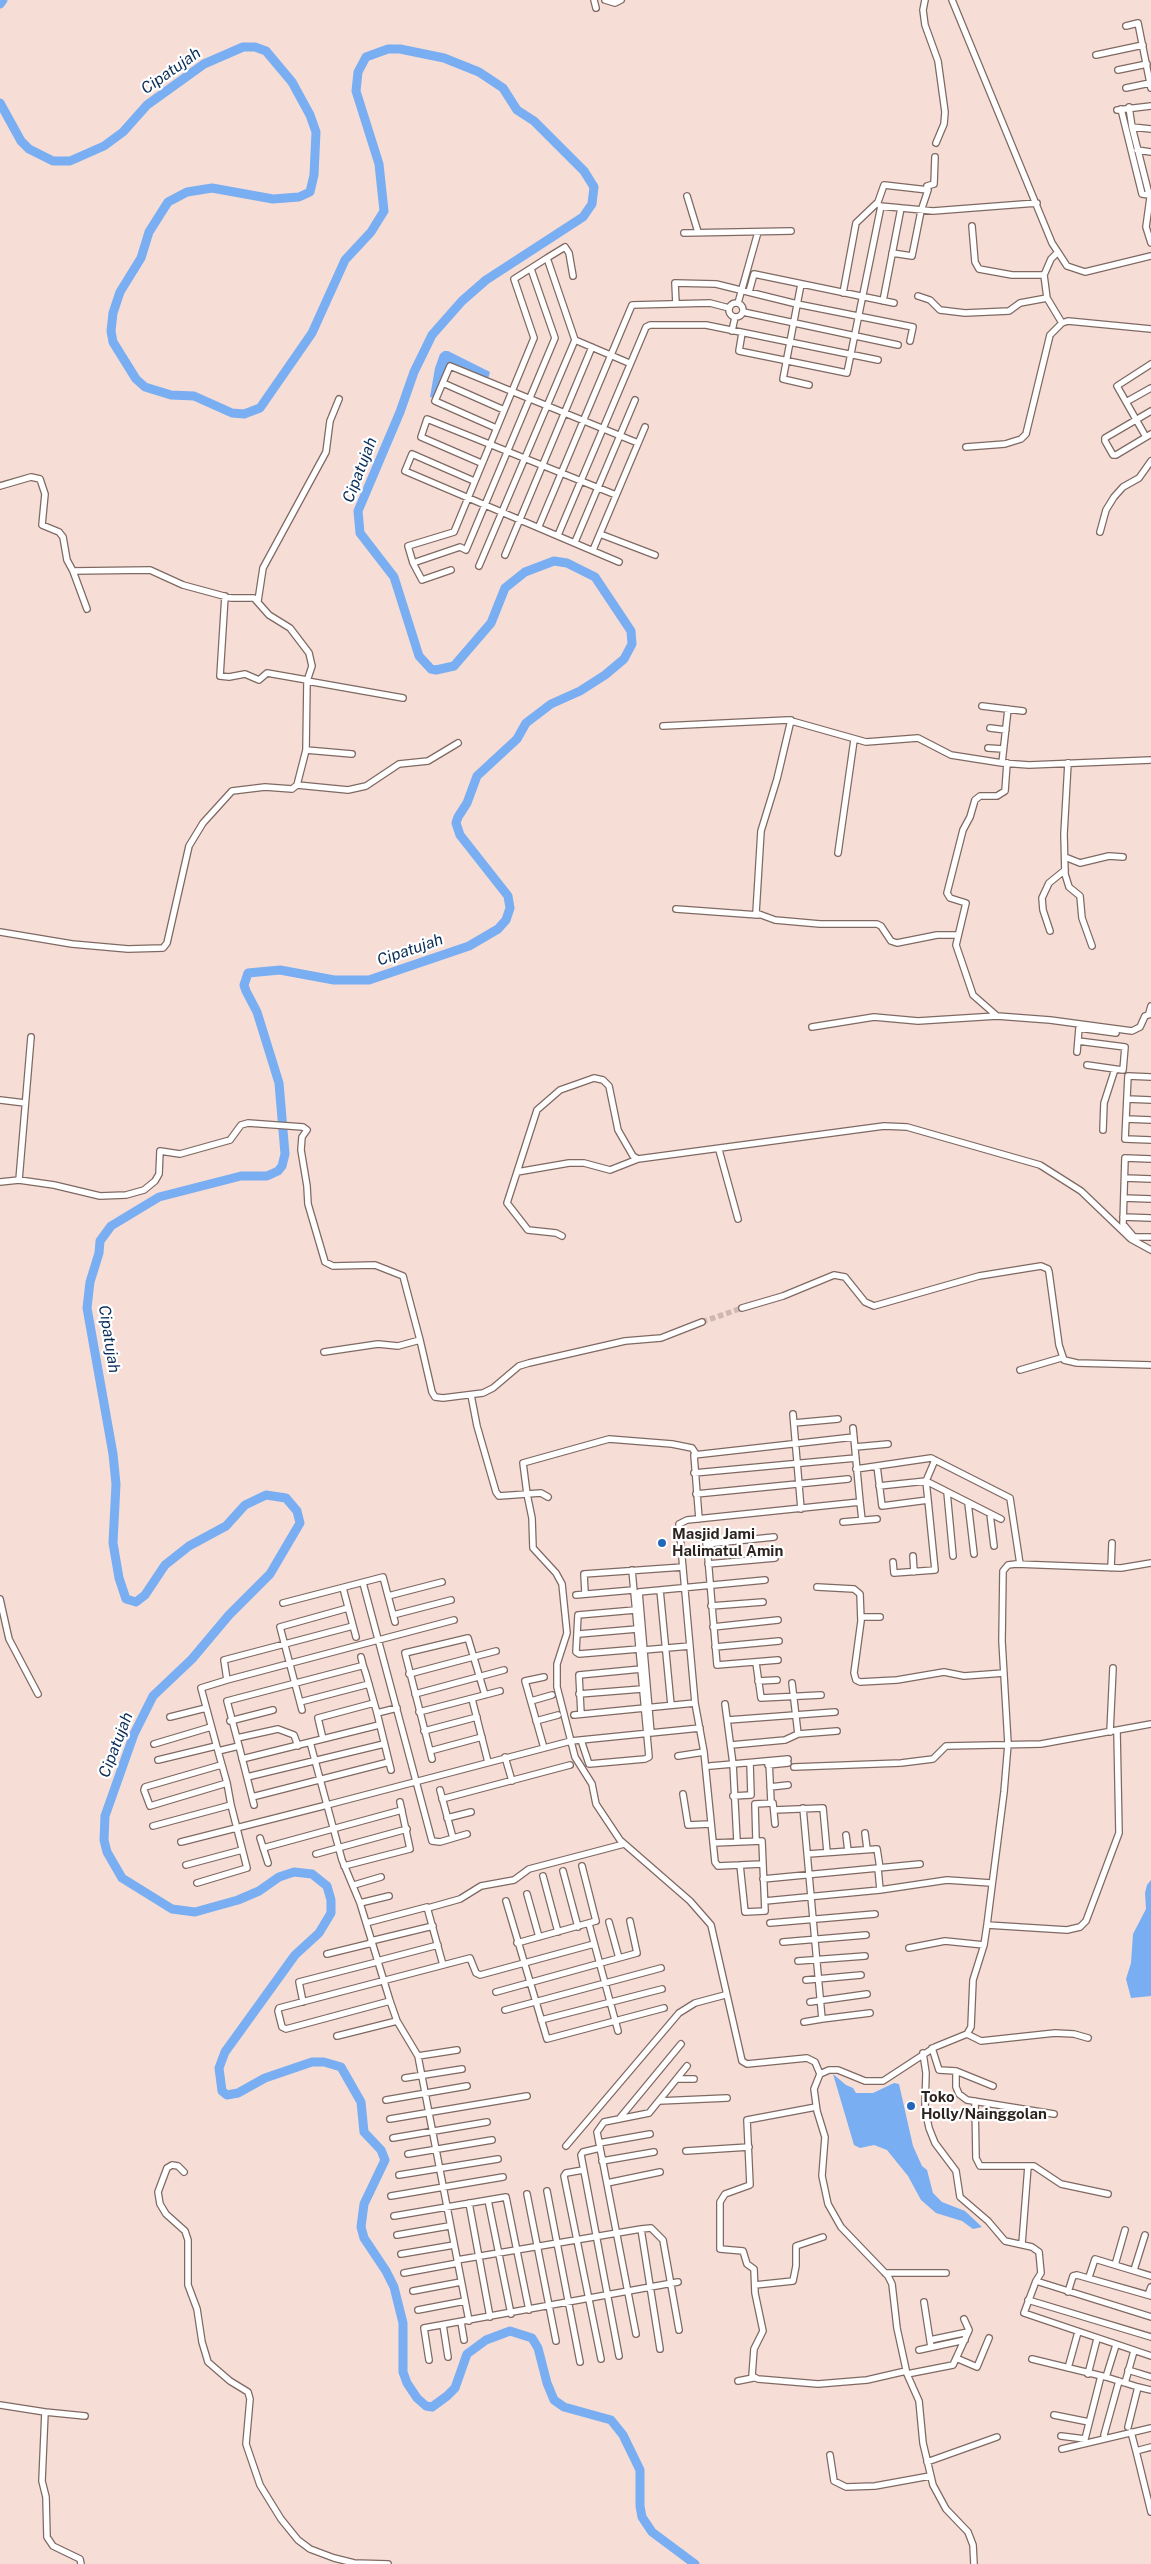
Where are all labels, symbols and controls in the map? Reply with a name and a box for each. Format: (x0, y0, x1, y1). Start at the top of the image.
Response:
water label: Cipatujah (137, 43, 205, 99)
water label: Cipatujah (339, 435, 381, 505)
water label: Cipatujah (374, 930, 446, 970)
water label: Cipatujah (94, 1304, 124, 1374)
place label: Masjid Jami Halimatul Amin (672, 1525, 783, 1560)
marker: Masjid Jami Halimatul Amin (656, 1537, 668, 1549)
water label: Cipatujah (95, 1710, 137, 1780)
place label: Toko Holly/Nainggolan (921, 2088, 1047, 2123)
marker: Toko Holly/Nainggolan (905, 2100, 917, 2112)

